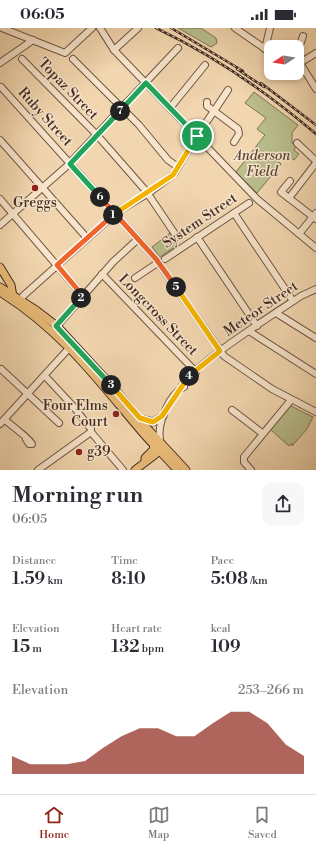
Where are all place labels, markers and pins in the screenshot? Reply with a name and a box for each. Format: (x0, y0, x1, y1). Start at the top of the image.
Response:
pin: 7 (110, 101, 130, 121)
pin (180, 119, 214, 153)
marker: Greggs (30, 183, 40, 193)
pin: 6 (90, 187, 110, 207)
place label: Greggs (13, 194, 57, 212)
pin: 1 (103, 205, 123, 225)
pin: 5 (166, 277, 186, 297)
pin: 2 (71, 288, 91, 308)
pin: 4 (179, 366, 199, 386)
pin: 3 (101, 375, 121, 395)
place label: Four Elms Court (43, 397, 108, 431)
marker: Four Elms Court (111, 409, 121, 419)
place label: g39 (87, 443, 110, 461)
marker: g39 (74, 447, 84, 457)

